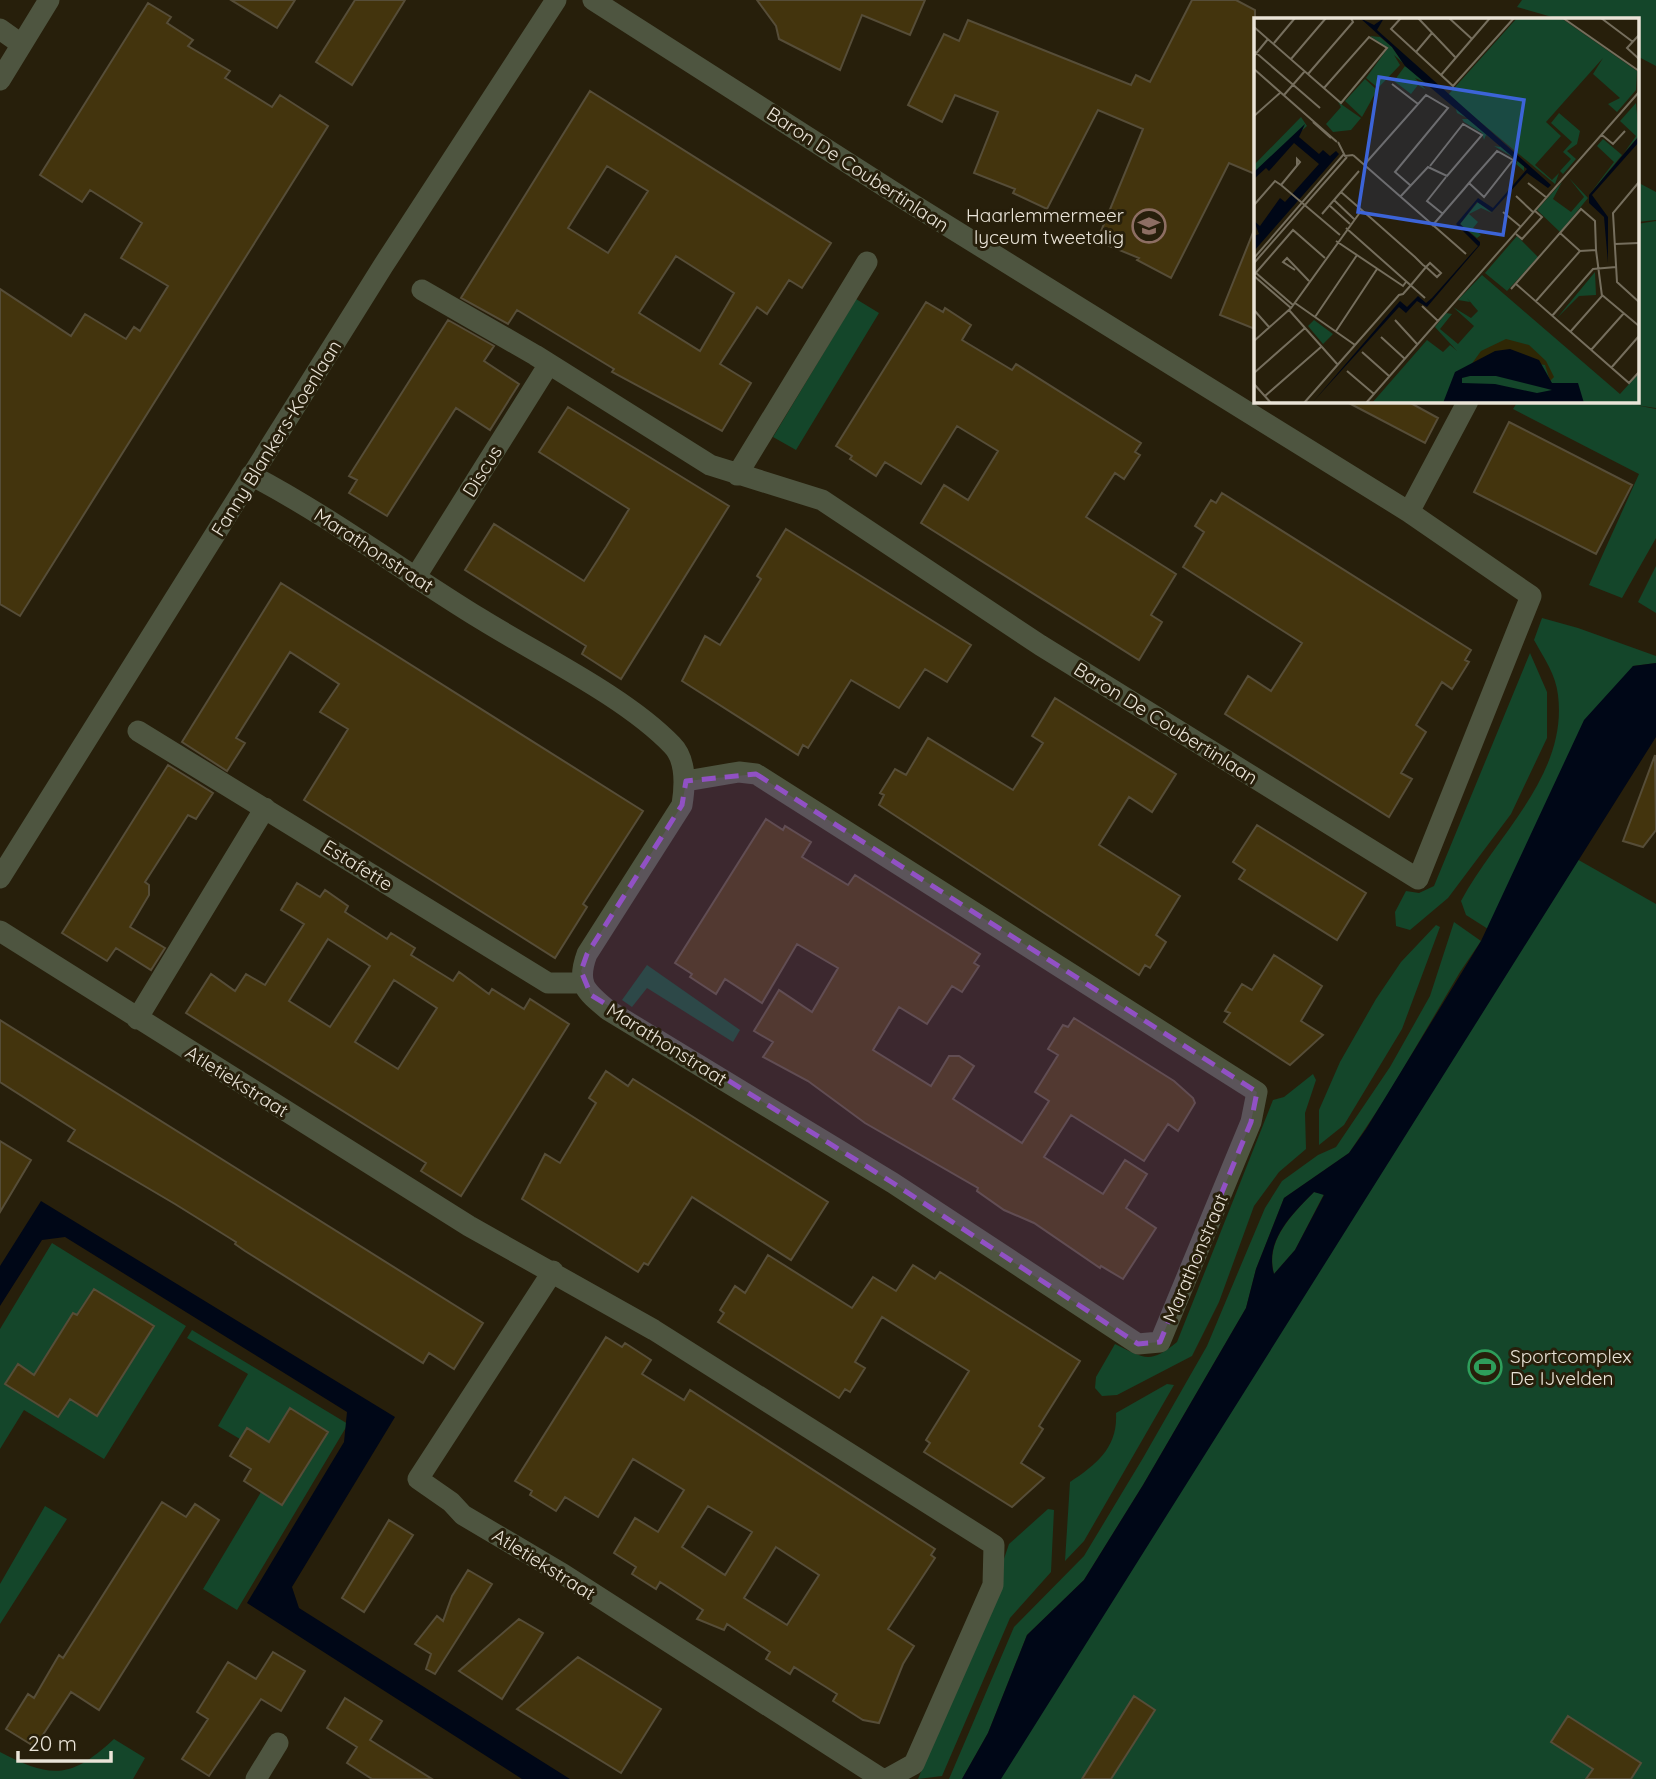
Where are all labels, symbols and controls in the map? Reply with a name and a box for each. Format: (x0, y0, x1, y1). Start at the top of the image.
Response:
inset map (1254, 18, 1638, 402)
street label: Baron De Coubertinlaan (762, 101, 954, 237)
place label: Haarlemmermeer lyceum tweetalig (966, 203, 1125, 249)
school or university icon: Haarlemmermeer lyceum tweetalig (1130, 207, 1168, 245)
street label: Fanny Blankers-Koenlaan (206, 335, 346, 541)
street label: Discus (457, 441, 507, 501)
street label: Marathonstraat (310, 502, 438, 598)
street label: Baron De Coubertinlaan (1070, 657, 1262, 789)
street label: Estafette (319, 834, 397, 896)
street label: Marathonstraat (602, 997, 732, 1091)
street label: Atletiekstraat (181, 1040, 293, 1122)
street label: Marathonstraat (1157, 1190, 1233, 1326)
place label: Sportcomplex De IJvelden (1510, 1344, 1631, 1390)
sports icon: Sportcomplex De IJvelden (1466, 1348, 1504, 1386)
street label: Atletiekstraat (488, 1523, 600, 1605)
scale bar (18, 1720, 110, 1764)
text: 20 m (28, 1730, 77, 1756)

